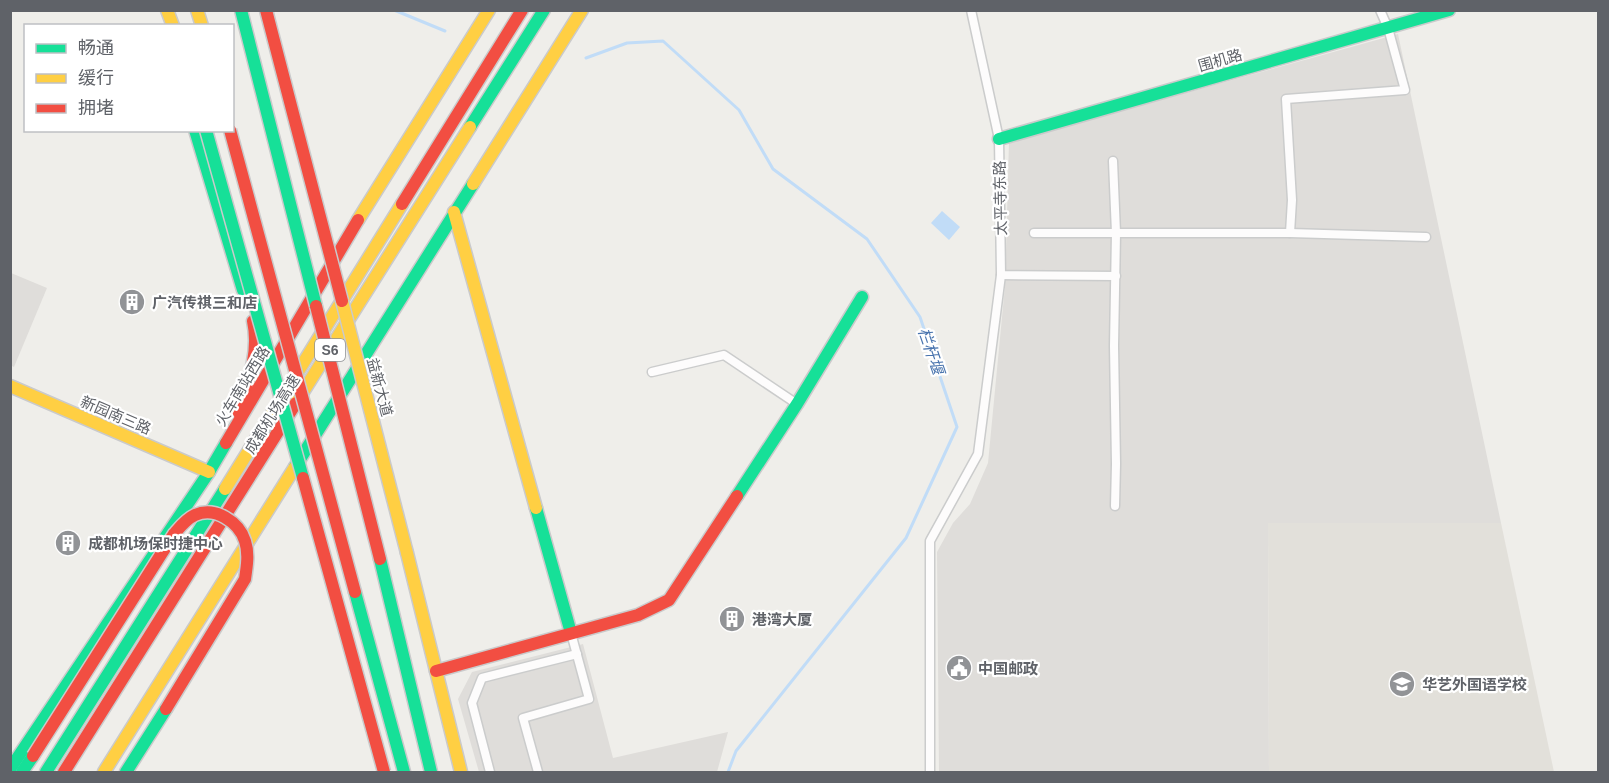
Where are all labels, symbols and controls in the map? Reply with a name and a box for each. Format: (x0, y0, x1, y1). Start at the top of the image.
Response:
legend (24, 24, 234, 132)
text: 畅通 (78, 38, 114, 58)
street label: 围机路 (1196, 46, 1244, 74)
text: 缓行 (78, 68, 114, 88)
text: 拥堵 (78, 98, 114, 118)
street label: 太平寺东路 (991, 160, 1009, 236)
building icon: 广汽传祺三和店 (117, 287, 147, 317)
place label: 广汽传祺三和店 (152, 294, 257, 311)
water label: 栏杆堰 (915, 326, 948, 379)
road number: S6 (315, 339, 345, 361)
street label: 火车南站西路 (212, 343, 272, 429)
street label: 益新大道 (364, 356, 396, 418)
street label: 成都机场高速 (241, 371, 303, 457)
street label: 新园南三路 (78, 393, 154, 437)
building icon: 成都机场保时捷中心 (53, 528, 83, 558)
place label: 成都机场保时捷中心 (88, 535, 223, 552)
building icon: 港湾大厦 (717, 604, 747, 634)
place label: 港湾大厦 (752, 611, 812, 628)
public building icon: 中国邮政 (944, 653, 974, 683)
place label: 中国邮政 (978, 660, 1038, 677)
school or university icon: 华艺外国语学校 (1387, 669, 1417, 699)
place label: 华艺外国语学校 (1422, 676, 1527, 693)

